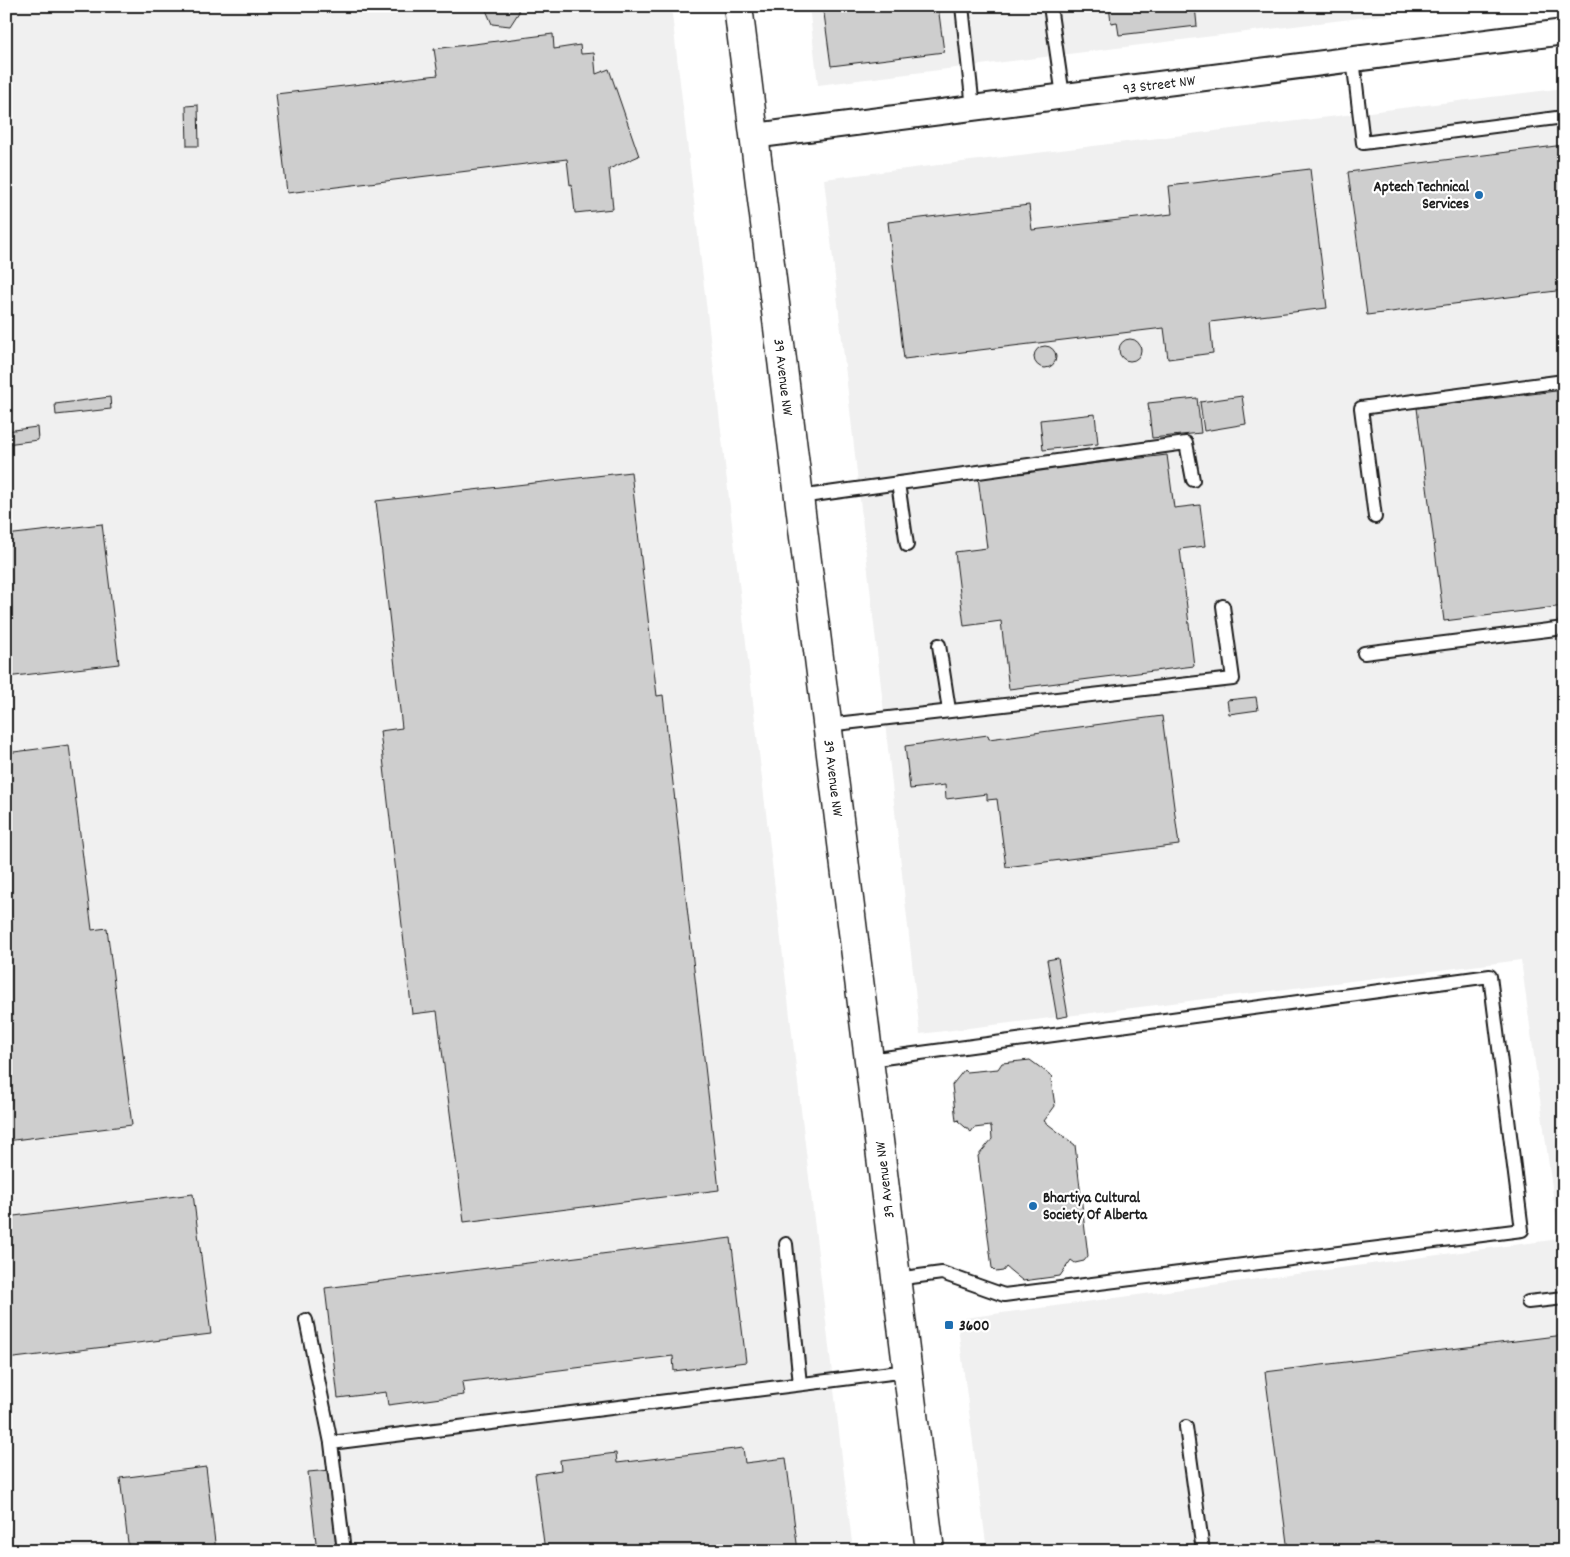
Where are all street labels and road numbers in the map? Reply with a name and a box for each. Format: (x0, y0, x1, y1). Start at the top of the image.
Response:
street label: 93 Street NW (1122, 71, 1197, 101)
street label: 39 Avenue NW (766, 337, 798, 417)
street label: 39 Avenue NW (816, 738, 848, 818)
street label: 39 Avenue NW (870, 1140, 902, 1220)

